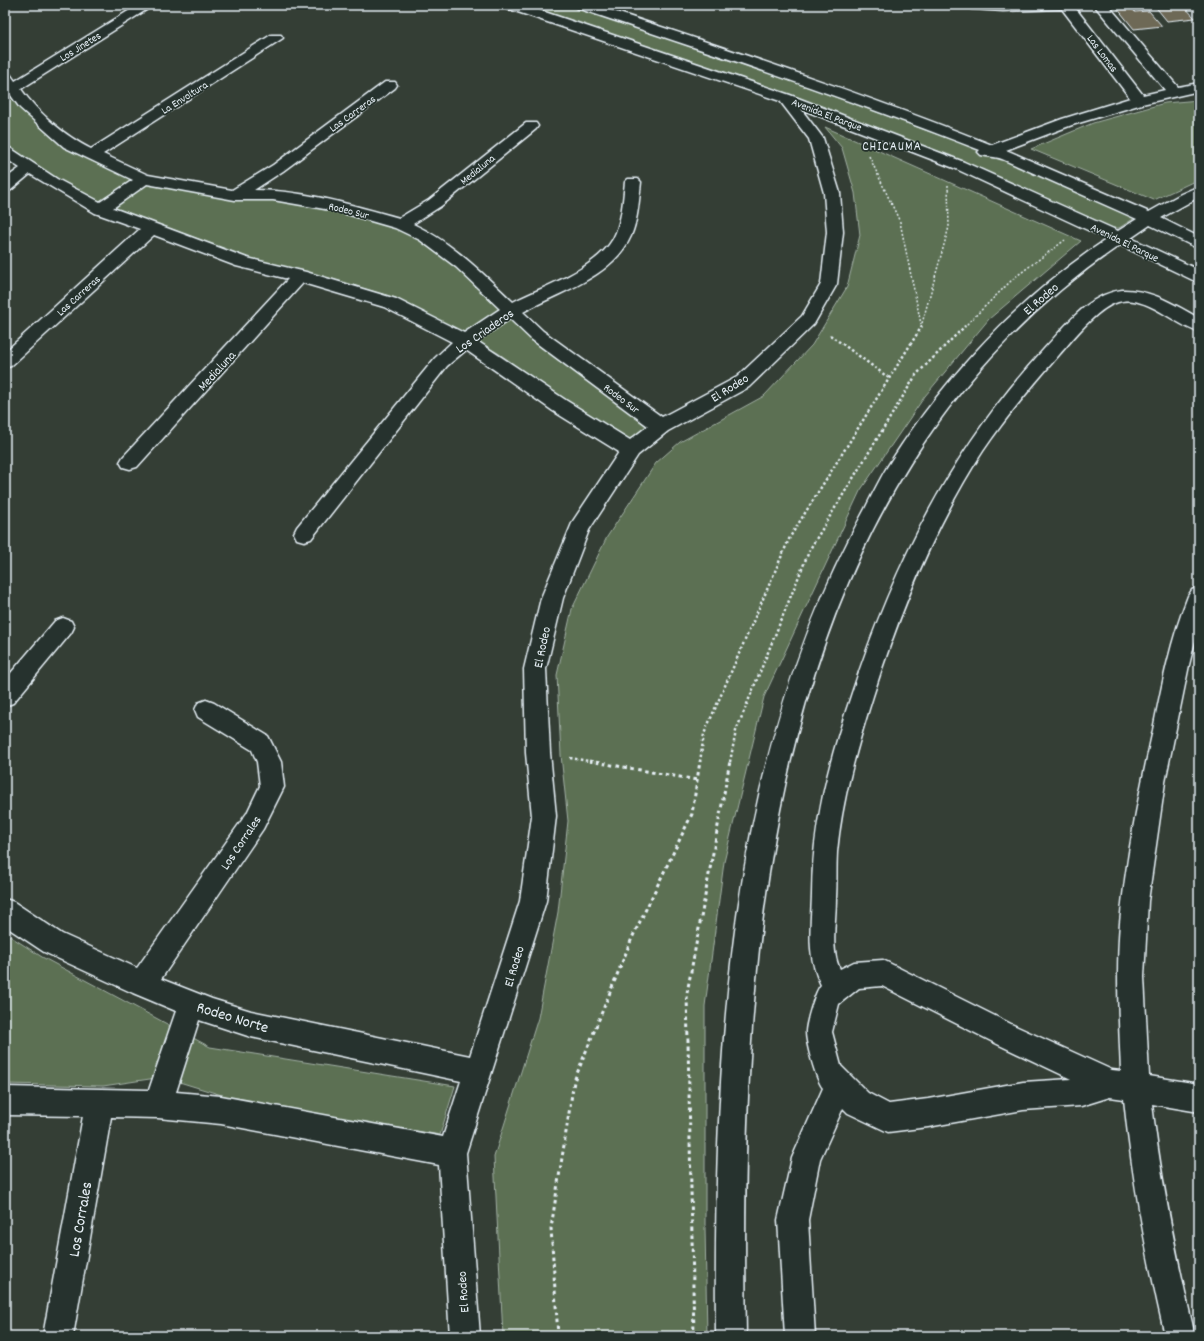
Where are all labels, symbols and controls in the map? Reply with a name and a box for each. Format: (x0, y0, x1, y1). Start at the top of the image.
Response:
street label: Los Jinetes (57, 29, 105, 67)
street label: Las Lomas (1082, 32, 1121, 77)
street label: La Envoltura (159, 78, 212, 119)
street label: Las Carreras (327, 92, 380, 137)
street label: Avenida El Parque (789, 95, 864, 137)
district label: CHICAUMA (862, 138, 922, 157)
street label: Medialuna (457, 151, 500, 190)
street label: Rodeo Sur (327, 199, 371, 225)
street label: Avenida El Parque (1087, 220, 1161, 267)
street label: Las Carreras (54, 272, 105, 321)
street label: El Rodeo (1020, 279, 1064, 321)
street label: Los Criaderos (452, 305, 518, 359)
street label: Medialuna (194, 347, 242, 396)
street label: El Rodeo (708, 370, 753, 408)
street label: Rodeo Sur (599, 381, 643, 419)
street label: El Rodeo (530, 625, 557, 670)
street label: Los Corrales (217, 812, 267, 874)
street label: El Rodeo (500, 944, 531, 989)
street label: Rodeo Norte (193, 997, 271, 1040)
street label: Los Corrales (64, 1180, 99, 1259)
street label: El Rodeo (454, 1270, 475, 1313)

